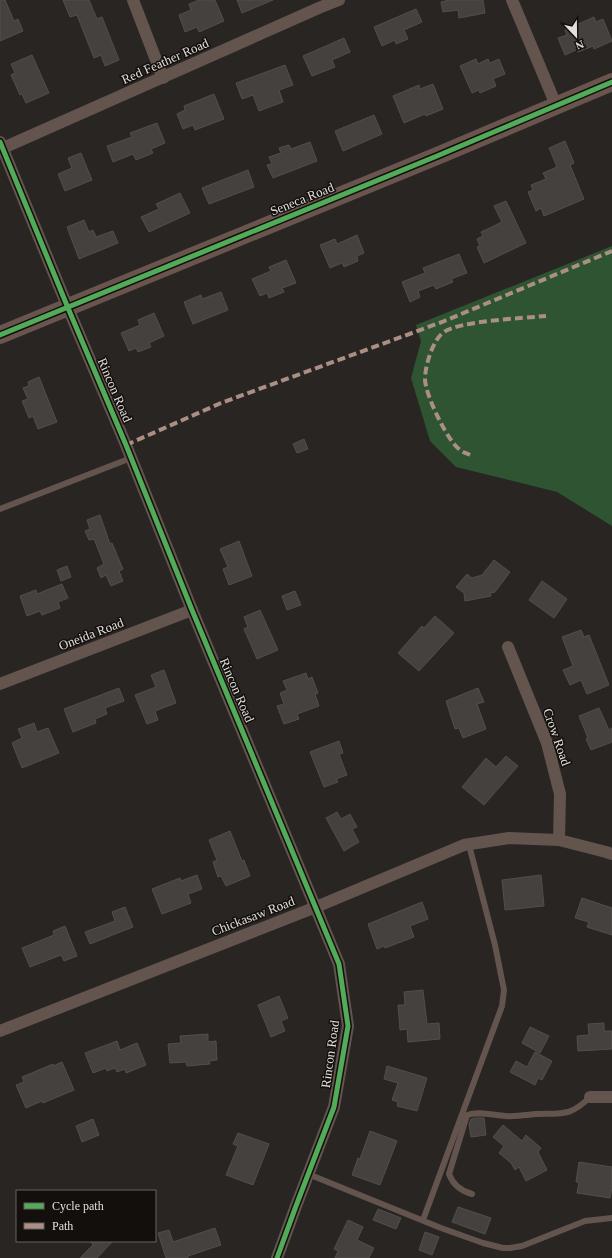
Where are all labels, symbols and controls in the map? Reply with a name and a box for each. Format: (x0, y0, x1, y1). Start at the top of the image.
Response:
north arrow (556, 16, 596, 56)
street label: Red Feather Road (119, 35, 211, 87)
text: N (574, 38, 586, 52)
street label: Seneca Road (268, 179, 337, 219)
street label: Rincon Road (95, 356, 135, 425)
street label: Oneida Road (56, 615, 126, 653)
street label: Rincon Road (217, 656, 257, 725)
street label: Crow Road (540, 706, 574, 768)
street label: Chickasaw Road (209, 893, 297, 939)
street label: Rincon Road (318, 1019, 342, 1089)
legend (16, 1190, 156, 1242)
text: Cycle path (52, 1199, 104, 1213)
text: Path (52, 1219, 73, 1233)

